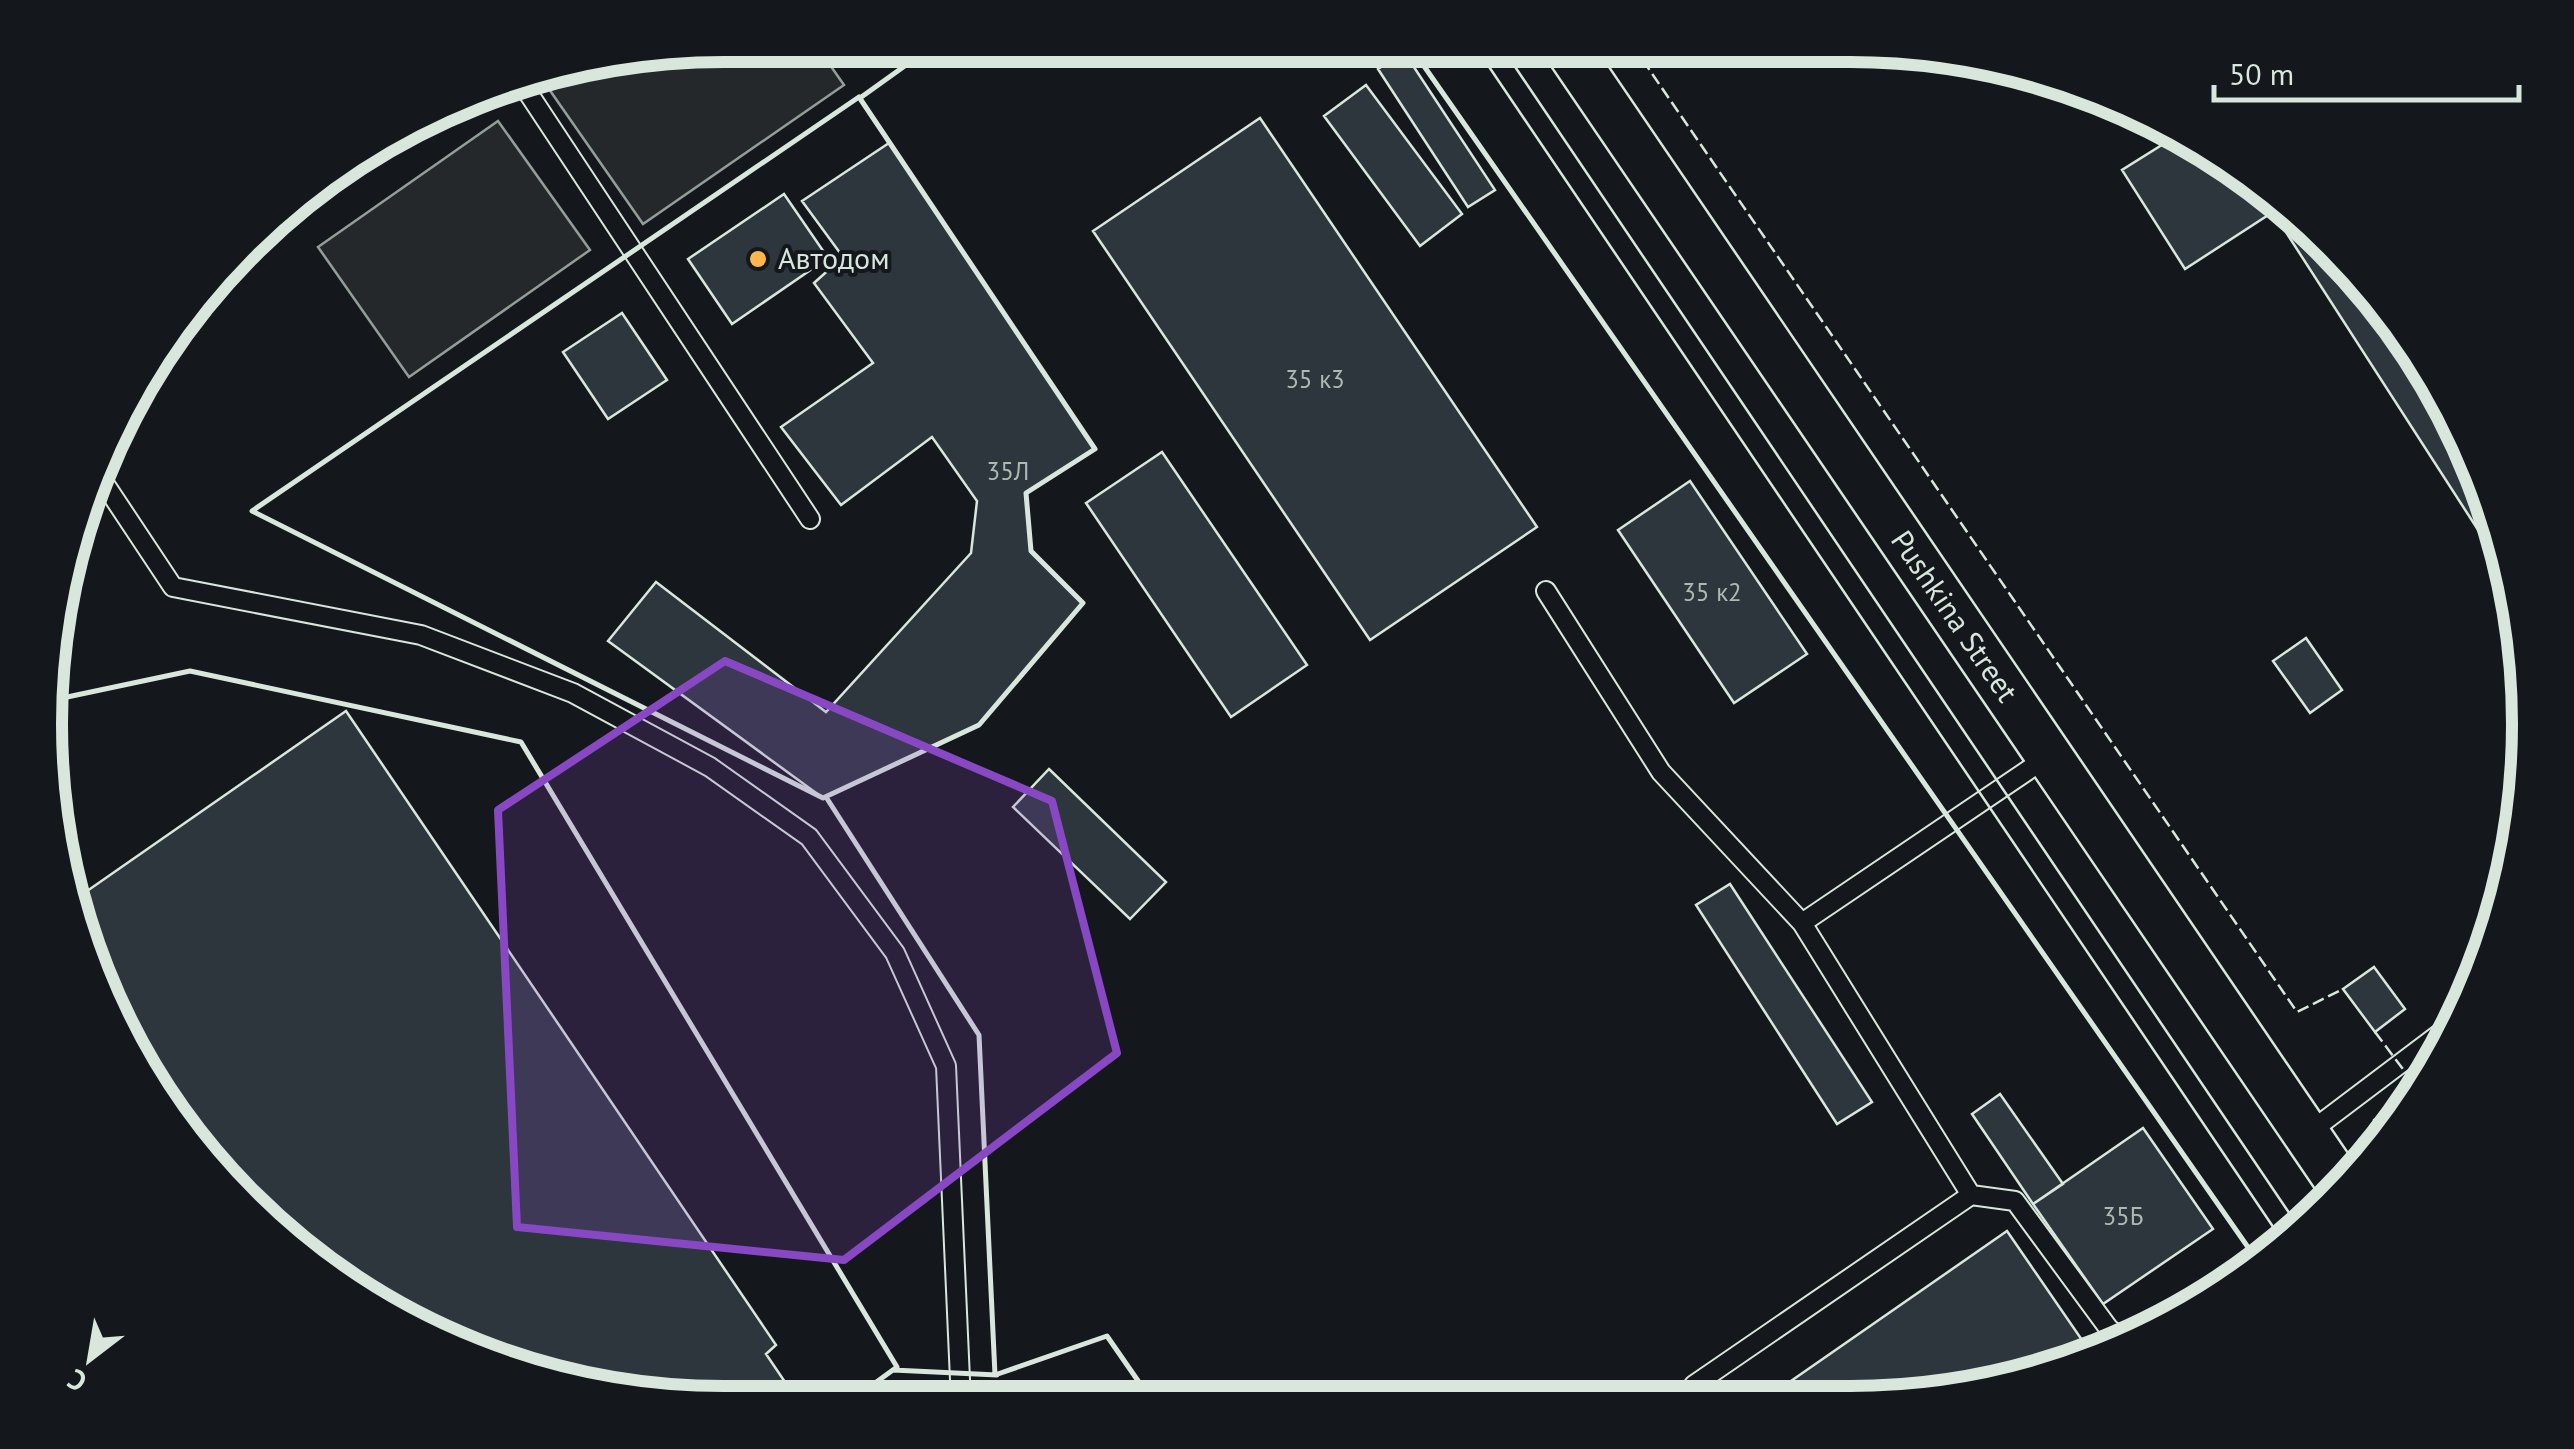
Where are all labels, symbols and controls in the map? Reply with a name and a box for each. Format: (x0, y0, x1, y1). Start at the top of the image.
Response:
scale bar (2214, 40, 2519, 102)
text: 50 m (2229, 54, 2294, 93)
place label: Автодом (778, 238, 890, 277)
marker: Автодом (747, 248, 769, 270)
house number: 35 к3 (1285, 363, 1345, 395)
house number: 35Л (987, 455, 1029, 487)
street label: Pushkina Street (1883, 522, 2028, 709)
house number: 35 к2 (1682, 576, 1742, 608)
house number: 35Б (2102, 1200, 2144, 1232)
north arrow (40, 1309, 140, 1409)
text: С (61, 1361, 93, 1401)

